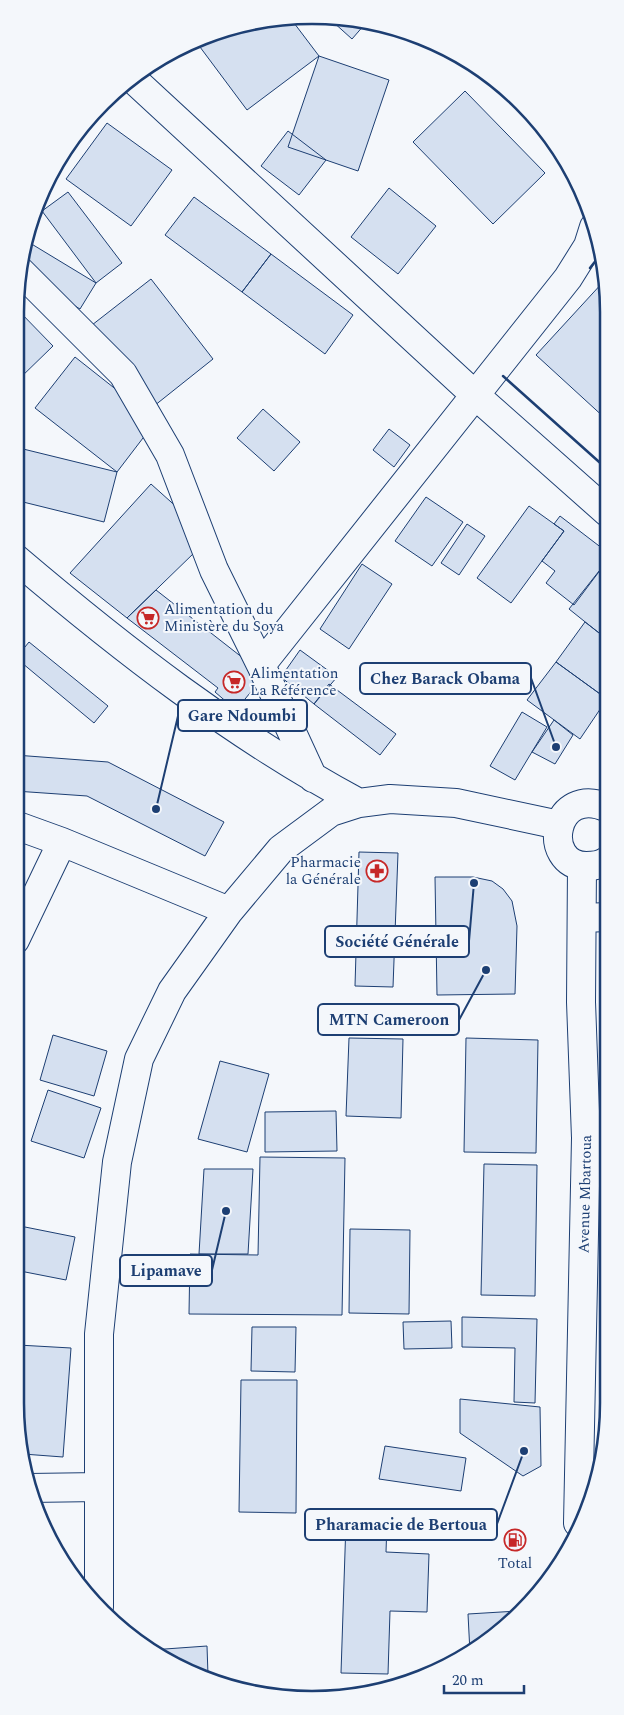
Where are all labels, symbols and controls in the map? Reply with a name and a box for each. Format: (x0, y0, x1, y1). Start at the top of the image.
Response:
place label: Alimentation du Ministère du Soya (164, 598, 284, 638)
supermarket icon: Alimentation du Ministère du Soya (136, 606, 160, 630)
place label: Alimentation La Référence (250, 662, 339, 702)
callout: Chez Barack Obama (360, 663, 531, 694)
text: Chez Barack Obama (370, 667, 521, 691)
supermarket icon: Alimentation La Référence (222, 670, 246, 694)
callout: Gare Ndoumbi (178, 700, 307, 731)
text: Gare Ndoumbi (188, 704, 296, 728)
place label: Pharmacie la Générale (286, 851, 361, 891)
pharmacy icon: Pharmacie la Générale (365, 859, 389, 883)
callout: Société Générale (325, 926, 469, 957)
text: Société Générale (335, 930, 459, 954)
callout: MTN Cameroon (318, 1004, 459, 1035)
text: MTN Cameroon (329, 1008, 449, 1032)
street label: Avenue Mbartoua (572, 1134, 598, 1254)
callout: Lipamave (120, 1255, 212, 1286)
text: Lipamave (130, 1259, 202, 1283)
callout: Pharamacie de Bertoua (305, 1509, 497, 1540)
text: Pharamacie de Bertoua (315, 1513, 488, 1537)
fuel station icon: Total (503, 1528, 527, 1552)
place label: Total (498, 1552, 532, 1575)
scale bar (444, 1662, 524, 1694)
text: 20 m (452, 1669, 484, 1692)

